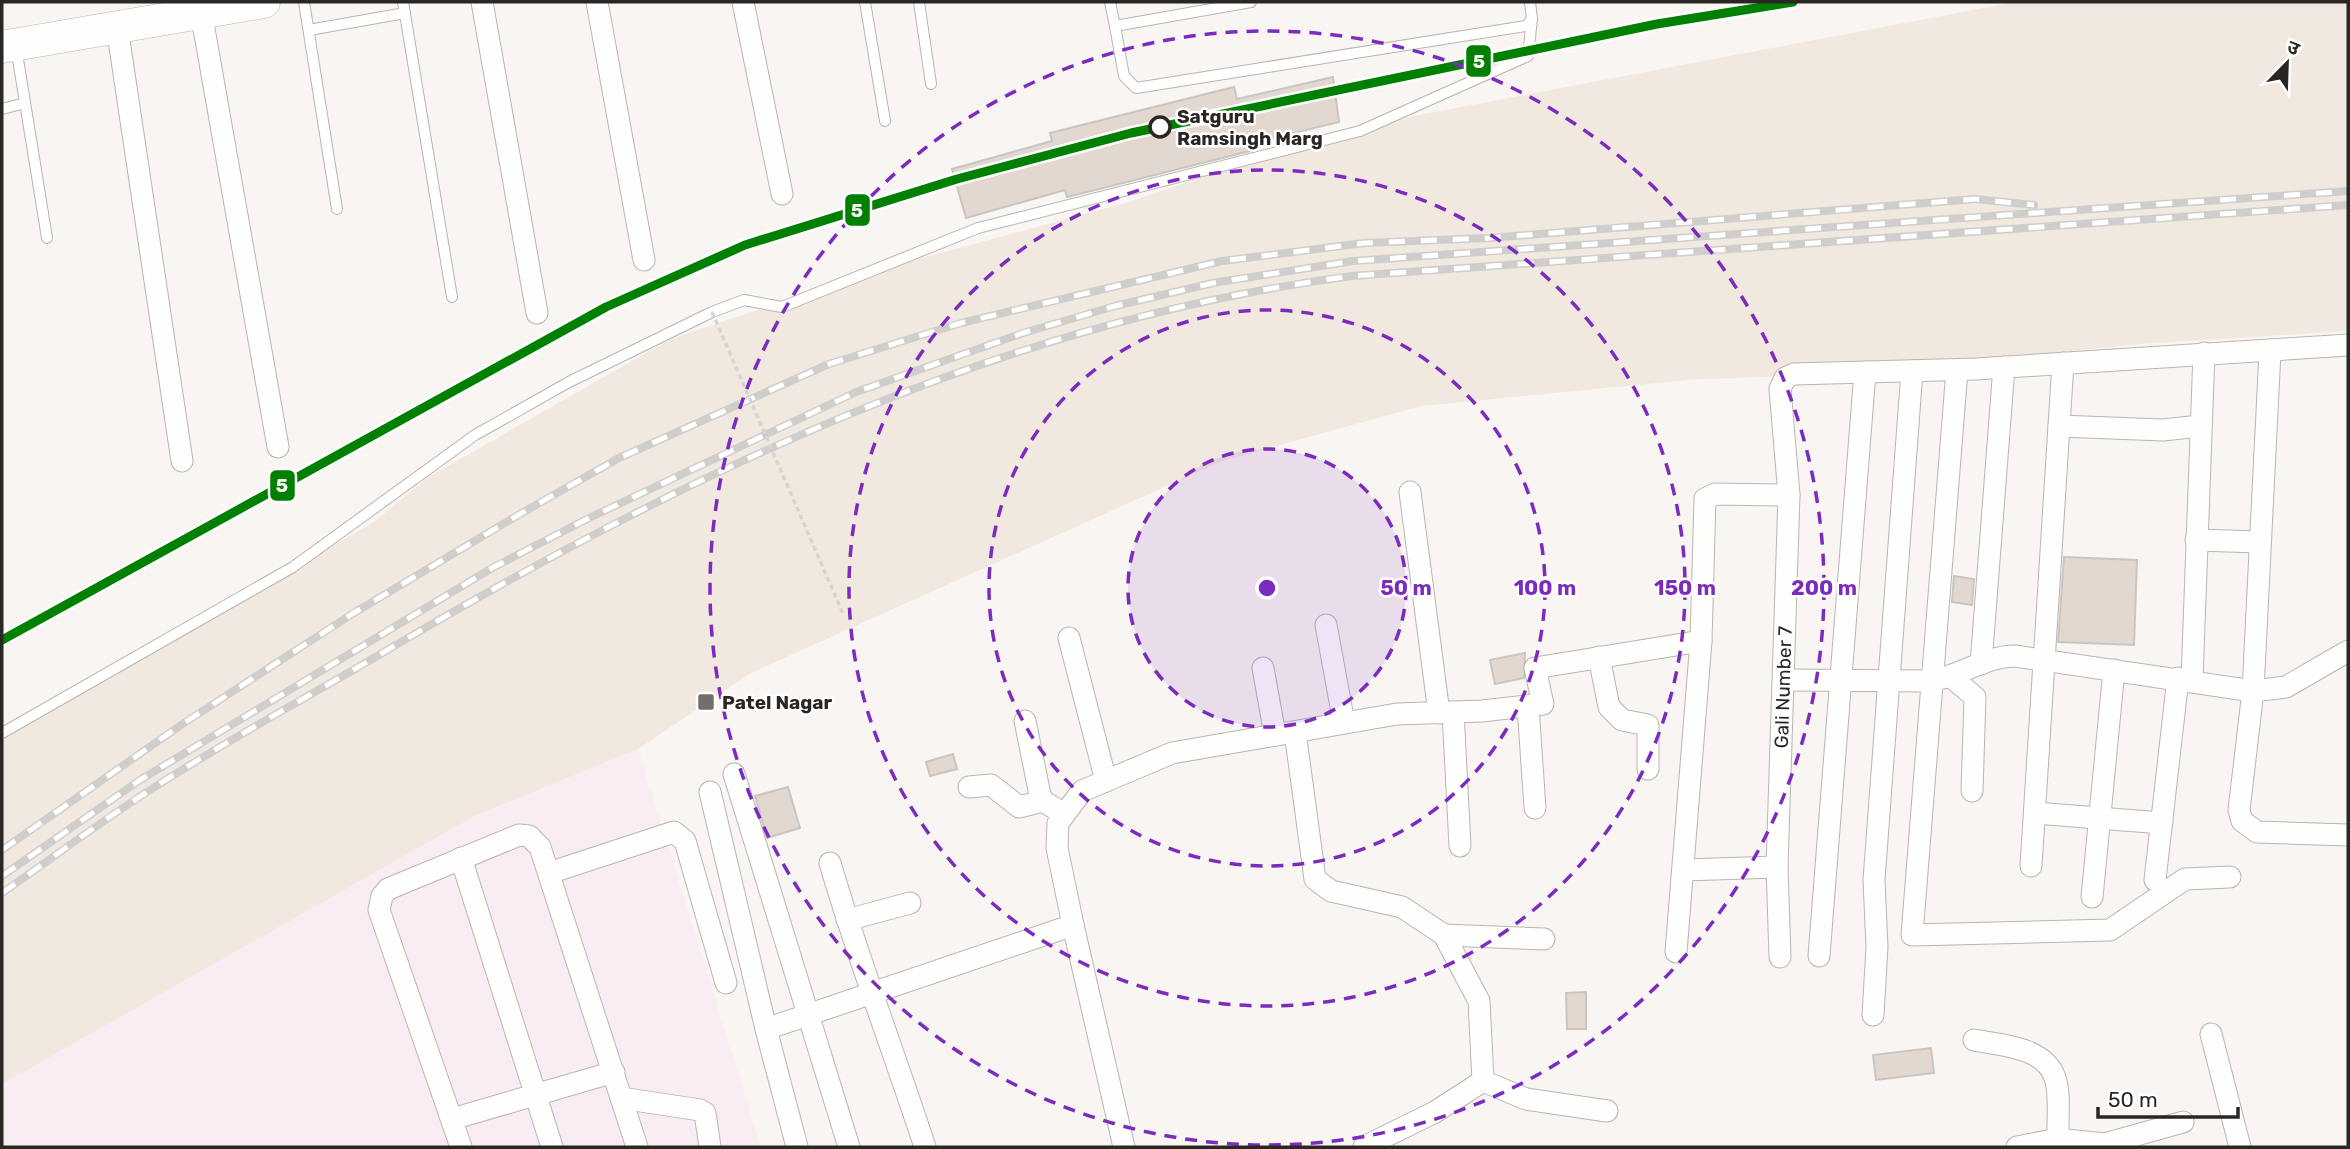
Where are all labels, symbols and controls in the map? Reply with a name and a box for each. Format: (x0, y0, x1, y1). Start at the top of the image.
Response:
north arrow (2252, 28, 2322, 98)
text: उ (2284, 35, 2304, 61)
line badge: 5 (1465, 44, 1492, 78)
text: 5 (1473, 50, 1485, 73)
place label: Satguru Ramsingh Marg (1177, 105, 1323, 150)
marker: Satguru Ramsingh Marg (1149, 116, 1171, 138)
line badge: 5 (844, 193, 871, 227)
text: 5 (851, 199, 863, 222)
line badge: 5 (269, 469, 296, 502)
text: 5 (276, 474, 288, 497)
text: 50 m (1380, 575, 1432, 600)
text: 100 m (1514, 575, 1576, 600)
text: 150 m (1654, 575, 1716, 600)
text: 200 m (1791, 575, 1857, 600)
centre of rings (1255, 576, 1279, 600)
street label: Gali Number 7 (1769, 626, 1796, 749)
place label: Patel Nagar (722, 691, 833, 714)
marker: Patel Nagar (696, 692, 716, 712)
scale bar (2098, 1076, 2238, 1120)
text: 50 m (2108, 1087, 2158, 1112)

